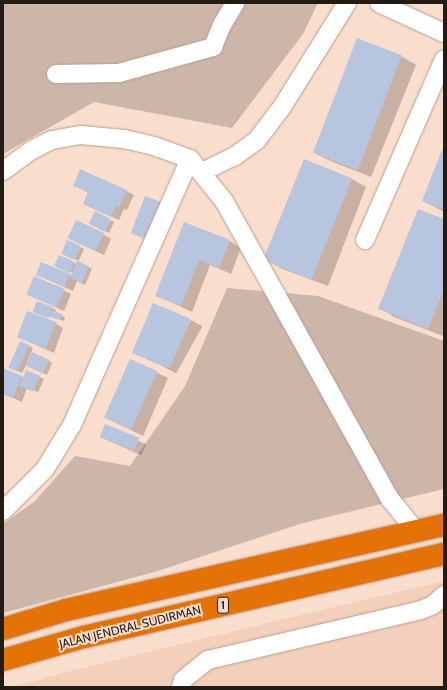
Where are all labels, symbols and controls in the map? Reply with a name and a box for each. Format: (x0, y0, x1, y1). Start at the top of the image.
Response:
road number: 1 (216, 596, 230, 614)
street label: JALAN JENDRAL SUDIRMAN (58, 602, 202, 652)

